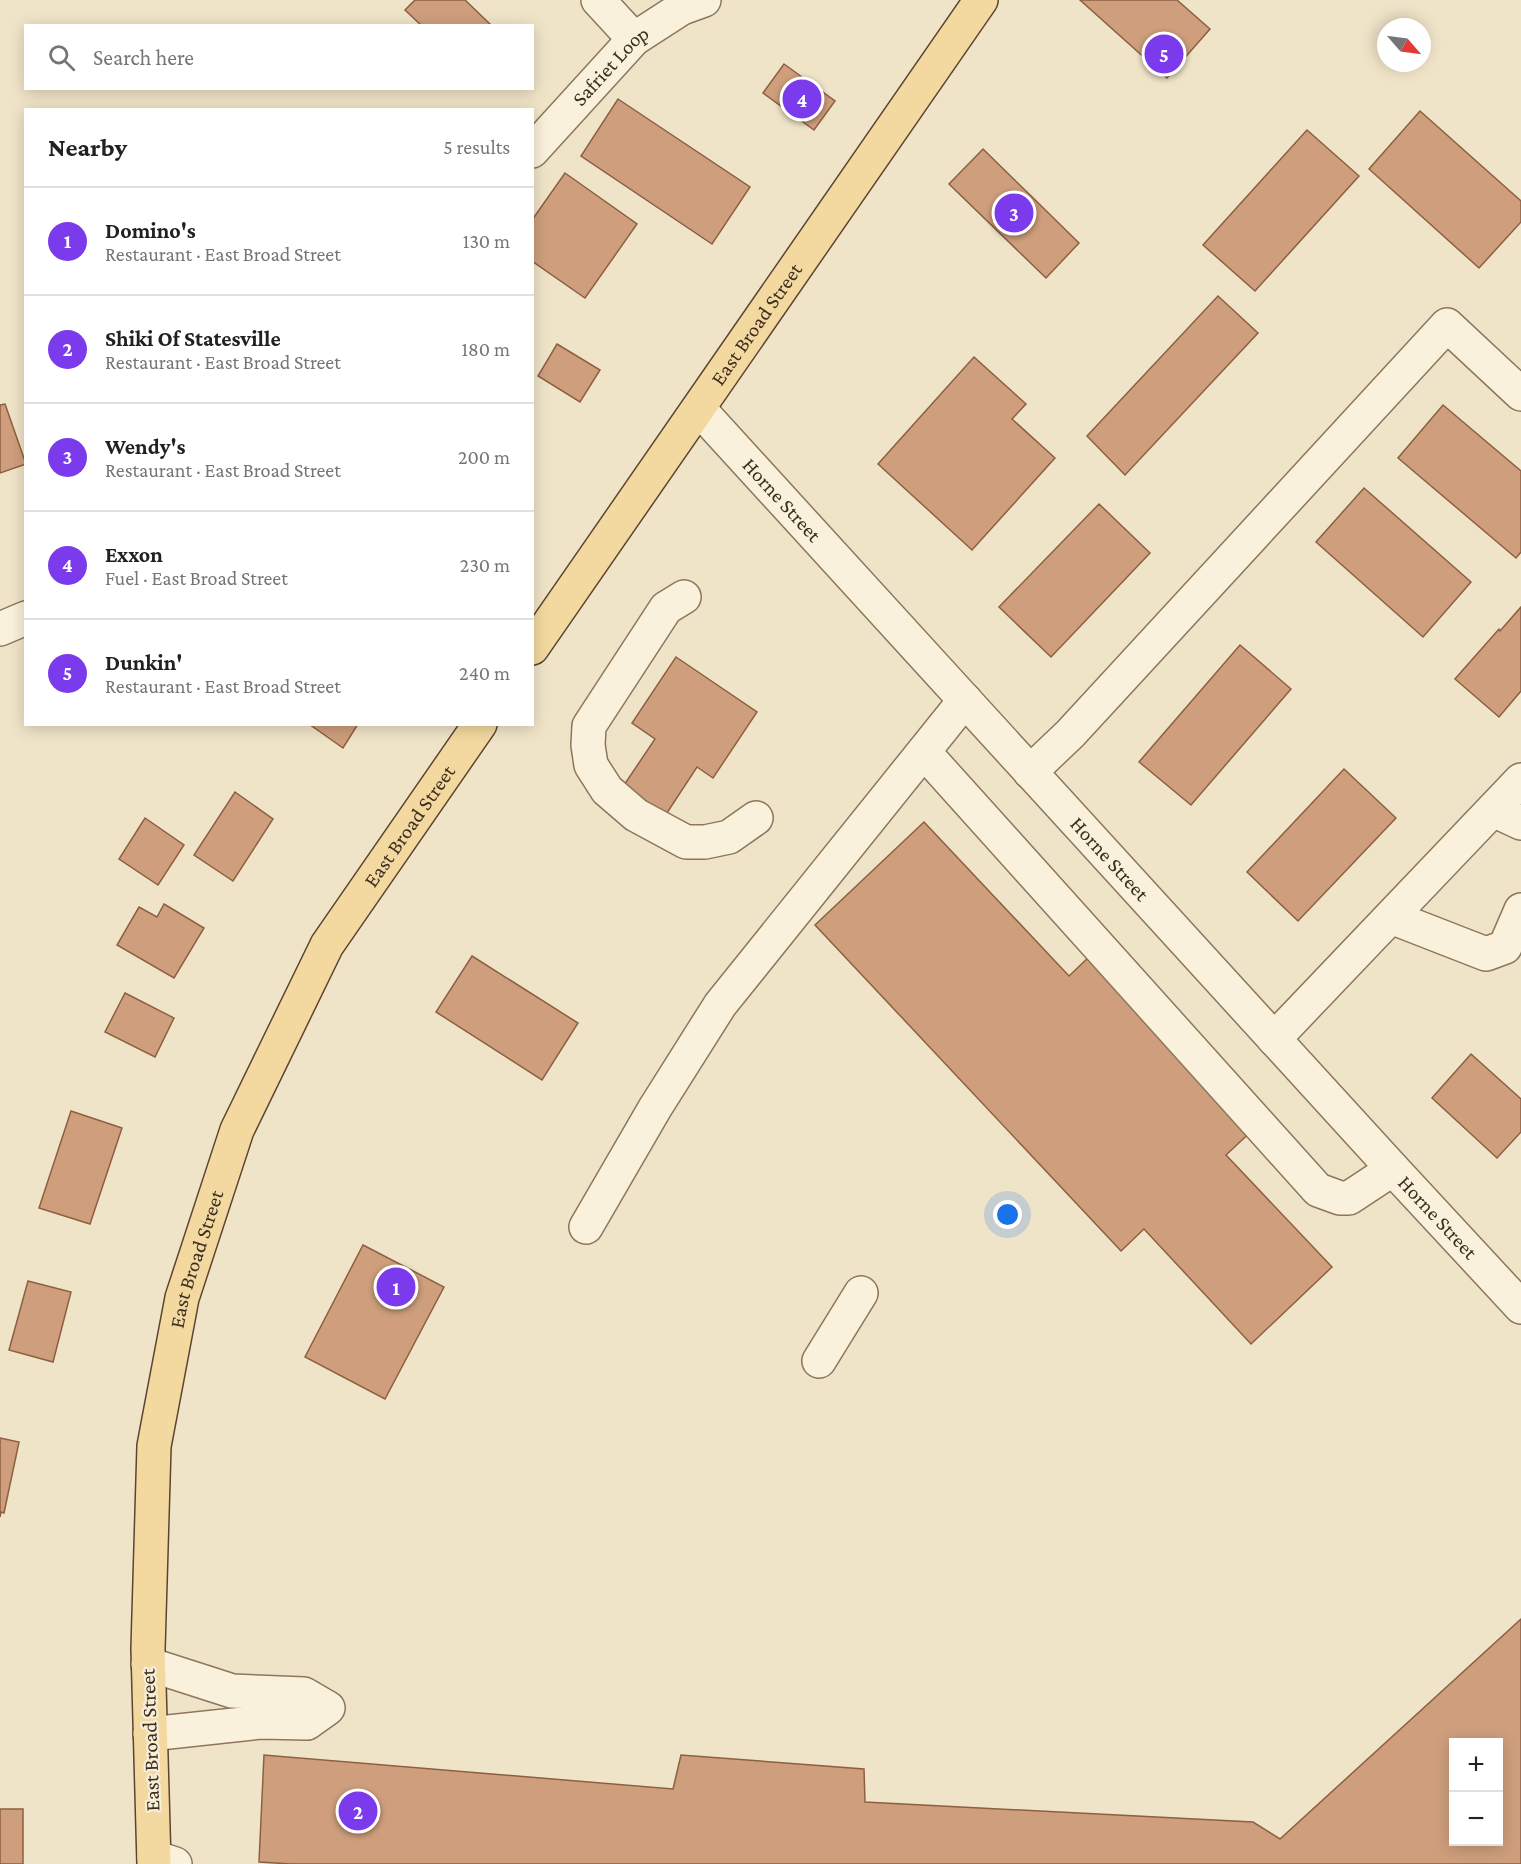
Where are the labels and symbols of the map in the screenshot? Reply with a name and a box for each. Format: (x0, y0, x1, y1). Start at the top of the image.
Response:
north arrow (1377, 18, 1431, 72)
street label: Safriet Loop (567, 21, 653, 111)
pin: 5 (1144, 32, 1184, 76)
pin: 4 (782, 76, 822, 122)
pin: 3 (994, 190, 1034, 236)
street label: East Broad Street (706, 258, 808, 390)
street label: Horne Street (738, 453, 827, 548)
street label: East Broad Street (359, 759, 461, 892)
street label: Horne Street (1065, 812, 1155, 906)
street label: Horne Street (1393, 1170, 1483, 1265)
street label: East Broad Street (165, 1186, 229, 1330)
your location (993, 1200, 1022, 1229)
pin: 1 (376, 1264, 416, 1310)
street label: East Broad Street (135, 1667, 164, 1812)
pin: 2 (338, 1788, 378, 1834)

